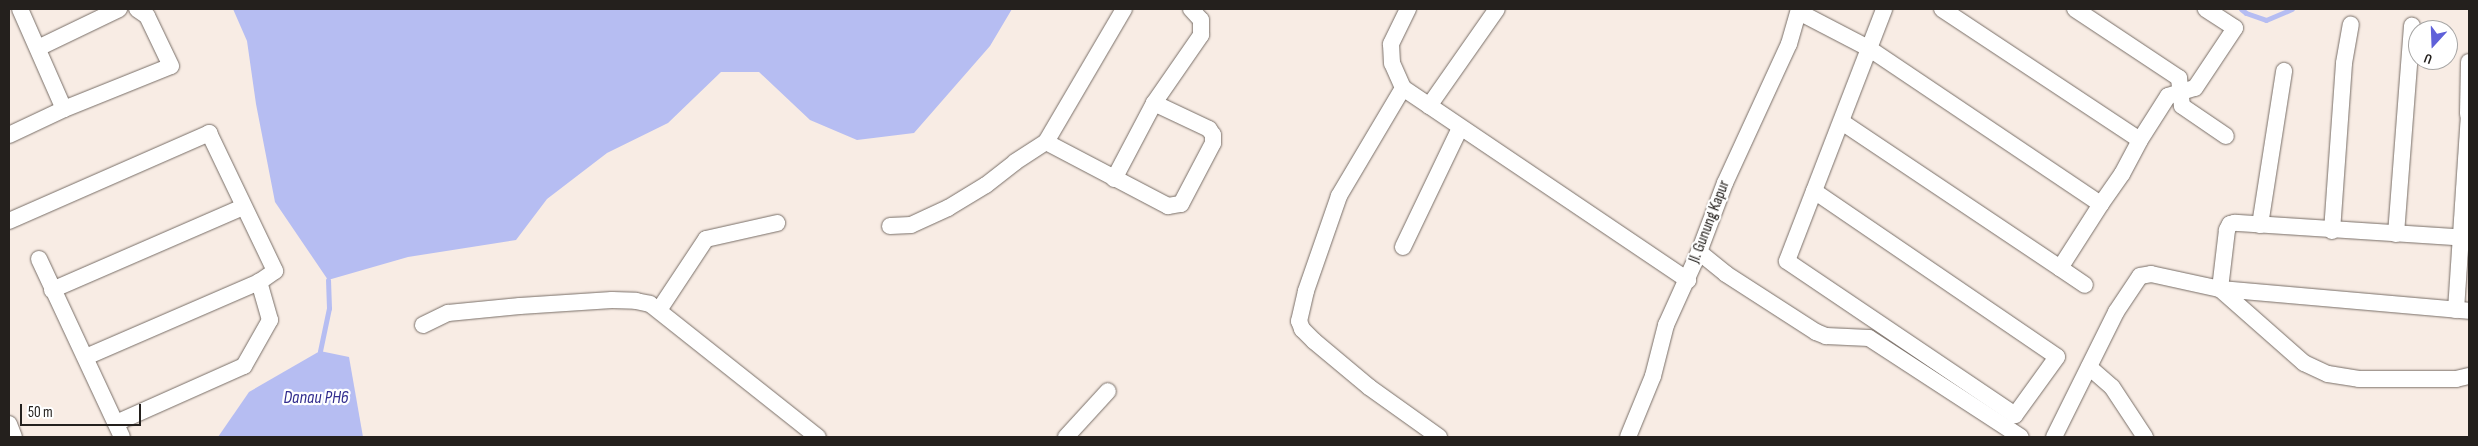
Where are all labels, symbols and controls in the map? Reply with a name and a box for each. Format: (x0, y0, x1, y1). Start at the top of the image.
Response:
north arrow (2408, 20, 2458, 70)
text: U (2422, 49, 2434, 68)
street label: Jl. Gunung Kapur (1685, 178, 1735, 266)
water label: Danau PH6 (283, 387, 349, 409)
scale bar (22, 394, 144, 426)
text: 50 m (28, 403, 53, 422)

